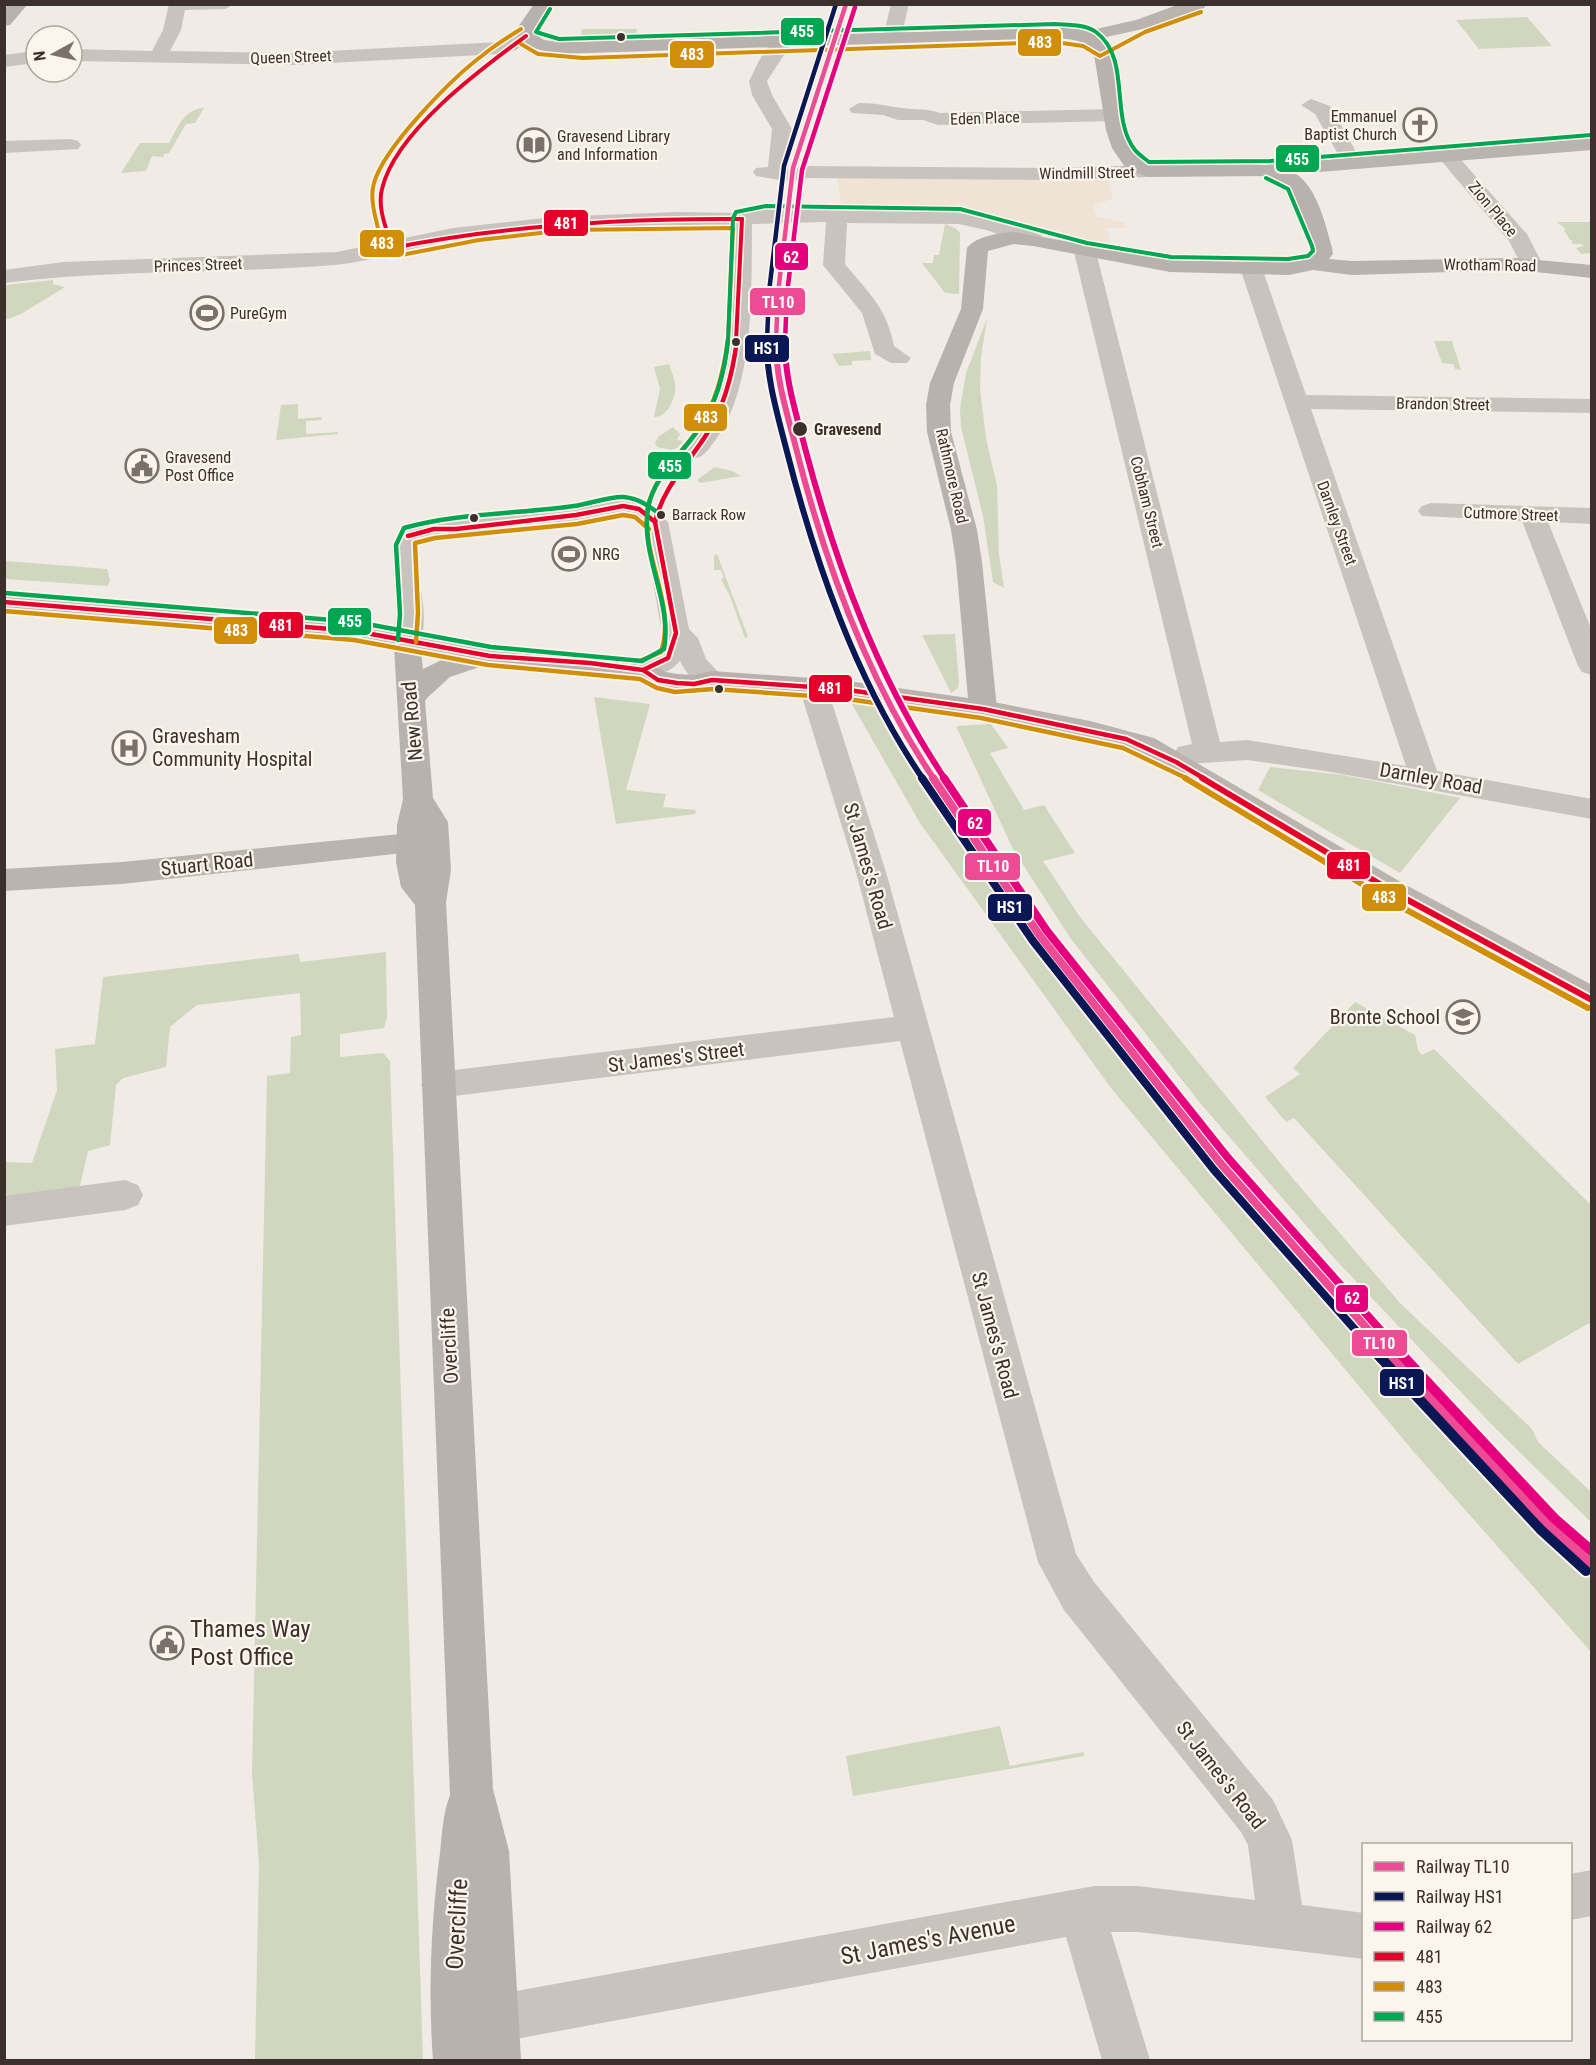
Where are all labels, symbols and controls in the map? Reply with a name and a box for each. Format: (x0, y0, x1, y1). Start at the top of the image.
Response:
line badge: 455 (780, 17, 825, 46)
text: 455 (790, 22, 814, 41)
north arrow (24, 24, 84, 84)
line badge: 483 (1017, 28, 1062, 57)
unlabelled marker (615, 31, 627, 43)
text: 483 (1028, 33, 1052, 52)
line badge: 483 (669, 40, 715, 69)
text: 483 (680, 45, 704, 64)
street label: Queen Street (250, 46, 332, 68)
text: N (30, 50, 50, 62)
street label: Eden Place (950, 107, 1020, 129)
place label: Emmanuel Baptist Church (1304, 107, 1397, 144)
church icon: Emmanuel Baptist Church (1402, 107, 1438, 143)
library icon: Gravesend Library and Information (516, 127, 552, 163)
place label: Gravesend Library and Information (557, 127, 670, 164)
line badge: 455 (1275, 144, 1320, 173)
text: 455 (1285, 150, 1309, 169)
street label: Windmill Street (1039, 163, 1135, 183)
street label: Zion Place (1464, 177, 1522, 241)
line badge: 481 (543, 209, 589, 237)
text: 481 (554, 214, 578, 233)
line badge: 483 (359, 229, 405, 258)
text: 483 (370, 234, 394, 253)
line badge: 62 (774, 242, 809, 271)
text: 62 (783, 248, 799, 267)
street label: Princes Street (153, 254, 243, 276)
street label: Wrotham Road (1443, 255, 1537, 275)
line badge: TL10 (749, 287, 806, 316)
text: TL10 (762, 293, 794, 312)
sports icon: PureGym (189, 295, 225, 331)
place label: PureGym (230, 304, 287, 323)
line badge: HS1 (744, 334, 790, 363)
unlabelled marker (730, 336, 742, 348)
text: HS1 (754, 339, 780, 358)
street label: Brandon Street (1396, 394, 1490, 414)
line badge: 483 (683, 403, 728, 432)
text: 483 (694, 408, 718, 427)
marker: Gravesend (791, 420, 809, 438)
place label: Gravesend (814, 420, 881, 439)
street label: Rathmore Road (932, 427, 972, 525)
public building icon: Gravesend Post Office (124, 448, 160, 484)
place label: Gravesend Post Office (165, 448, 234, 485)
line badge: 455 (647, 451, 692, 480)
street label: Cobham Street (1126, 454, 1168, 550)
text: 455 (658, 457, 682, 476)
street label: Darnley Street (1313, 478, 1361, 568)
street label: Cutmore Street (1463, 503, 1559, 525)
place label: Barrack Row (672, 506, 746, 524)
marker: Barrack Row (655, 509, 667, 521)
unlabelled marker (468, 512, 480, 524)
sports icon: NRG (551, 536, 587, 572)
place label: NRG (592, 545, 620, 564)
line badge: 455 (327, 607, 372, 636)
line badge: 481 (258, 611, 304, 639)
text: 455 (338, 612, 362, 631)
line badge: 483 (213, 616, 258, 645)
text: 481 (269, 616, 293, 635)
text: 483 (224, 621, 248, 640)
line badge: 481 (808, 674, 853, 703)
text: 481 (818, 679, 842, 698)
street label: New Road (397, 680, 427, 762)
unlabelled marker (713, 683, 725, 695)
place label: Gravesham Community Hospital (152, 724, 312, 771)
hospital icon: Gravesham Community Hospital (111, 730, 147, 766)
street label: Darnley Road (1378, 757, 1484, 799)
street label: St James's Road (839, 800, 897, 932)
line badge: 62 (957, 808, 992, 837)
text: 62 (967, 814, 983, 833)
street label: Stuart Road (160, 847, 254, 881)
line badge: 481 (1326, 851, 1371, 880)
line badge: TL10 (964, 852, 1021, 881)
text: 481 (1337, 856, 1361, 875)
text: TL10 (977, 857, 1009, 876)
line badge: 483 (1361, 883, 1407, 912)
text: 483 (1372, 888, 1396, 907)
line badge: HS1 (987, 893, 1033, 922)
text: HS1 (997, 898, 1023, 917)
school or university icon: Bronte School (1445, 999, 1481, 1035)
place label: Bronte School (1330, 1005, 1440, 1029)
street label: St James's Street (607, 1037, 746, 1077)
street label: St James's Road (967, 1269, 1023, 1401)
line badge: 62 (1335, 1284, 1369, 1313)
text: 62 (1344, 1289, 1360, 1308)
street label: Overcliffe (435, 1307, 463, 1385)
line badge: TL10 (1351, 1329, 1408, 1357)
text: TL10 (1363, 1334, 1395, 1353)
line badge: HS1 (1379, 1368, 1425, 1397)
text: HS1 (1389, 1374, 1415, 1393)
place label: Thames Way Post Office (190, 1615, 311, 1671)
public building icon: Thames Way Post Office (149, 1625, 185, 1661)
street label: St James's Road (1171, 1716, 1271, 1834)
legend (1362, 1843, 1572, 2041)
text: Railway TL10 (1416, 1856, 1510, 1877)
street label: Overcliffe (441, 1878, 473, 1970)
text: Railway HS1 (1416, 1886, 1504, 1907)
street label: St James's Avenue (838, 1909, 1018, 1971)
text: Railway 62 (1416, 1916, 1492, 1937)
text: 481 (1416, 1946, 1443, 1967)
text: 483 (1416, 1976, 1443, 1997)
text: 455 (1416, 2006, 1443, 2027)

